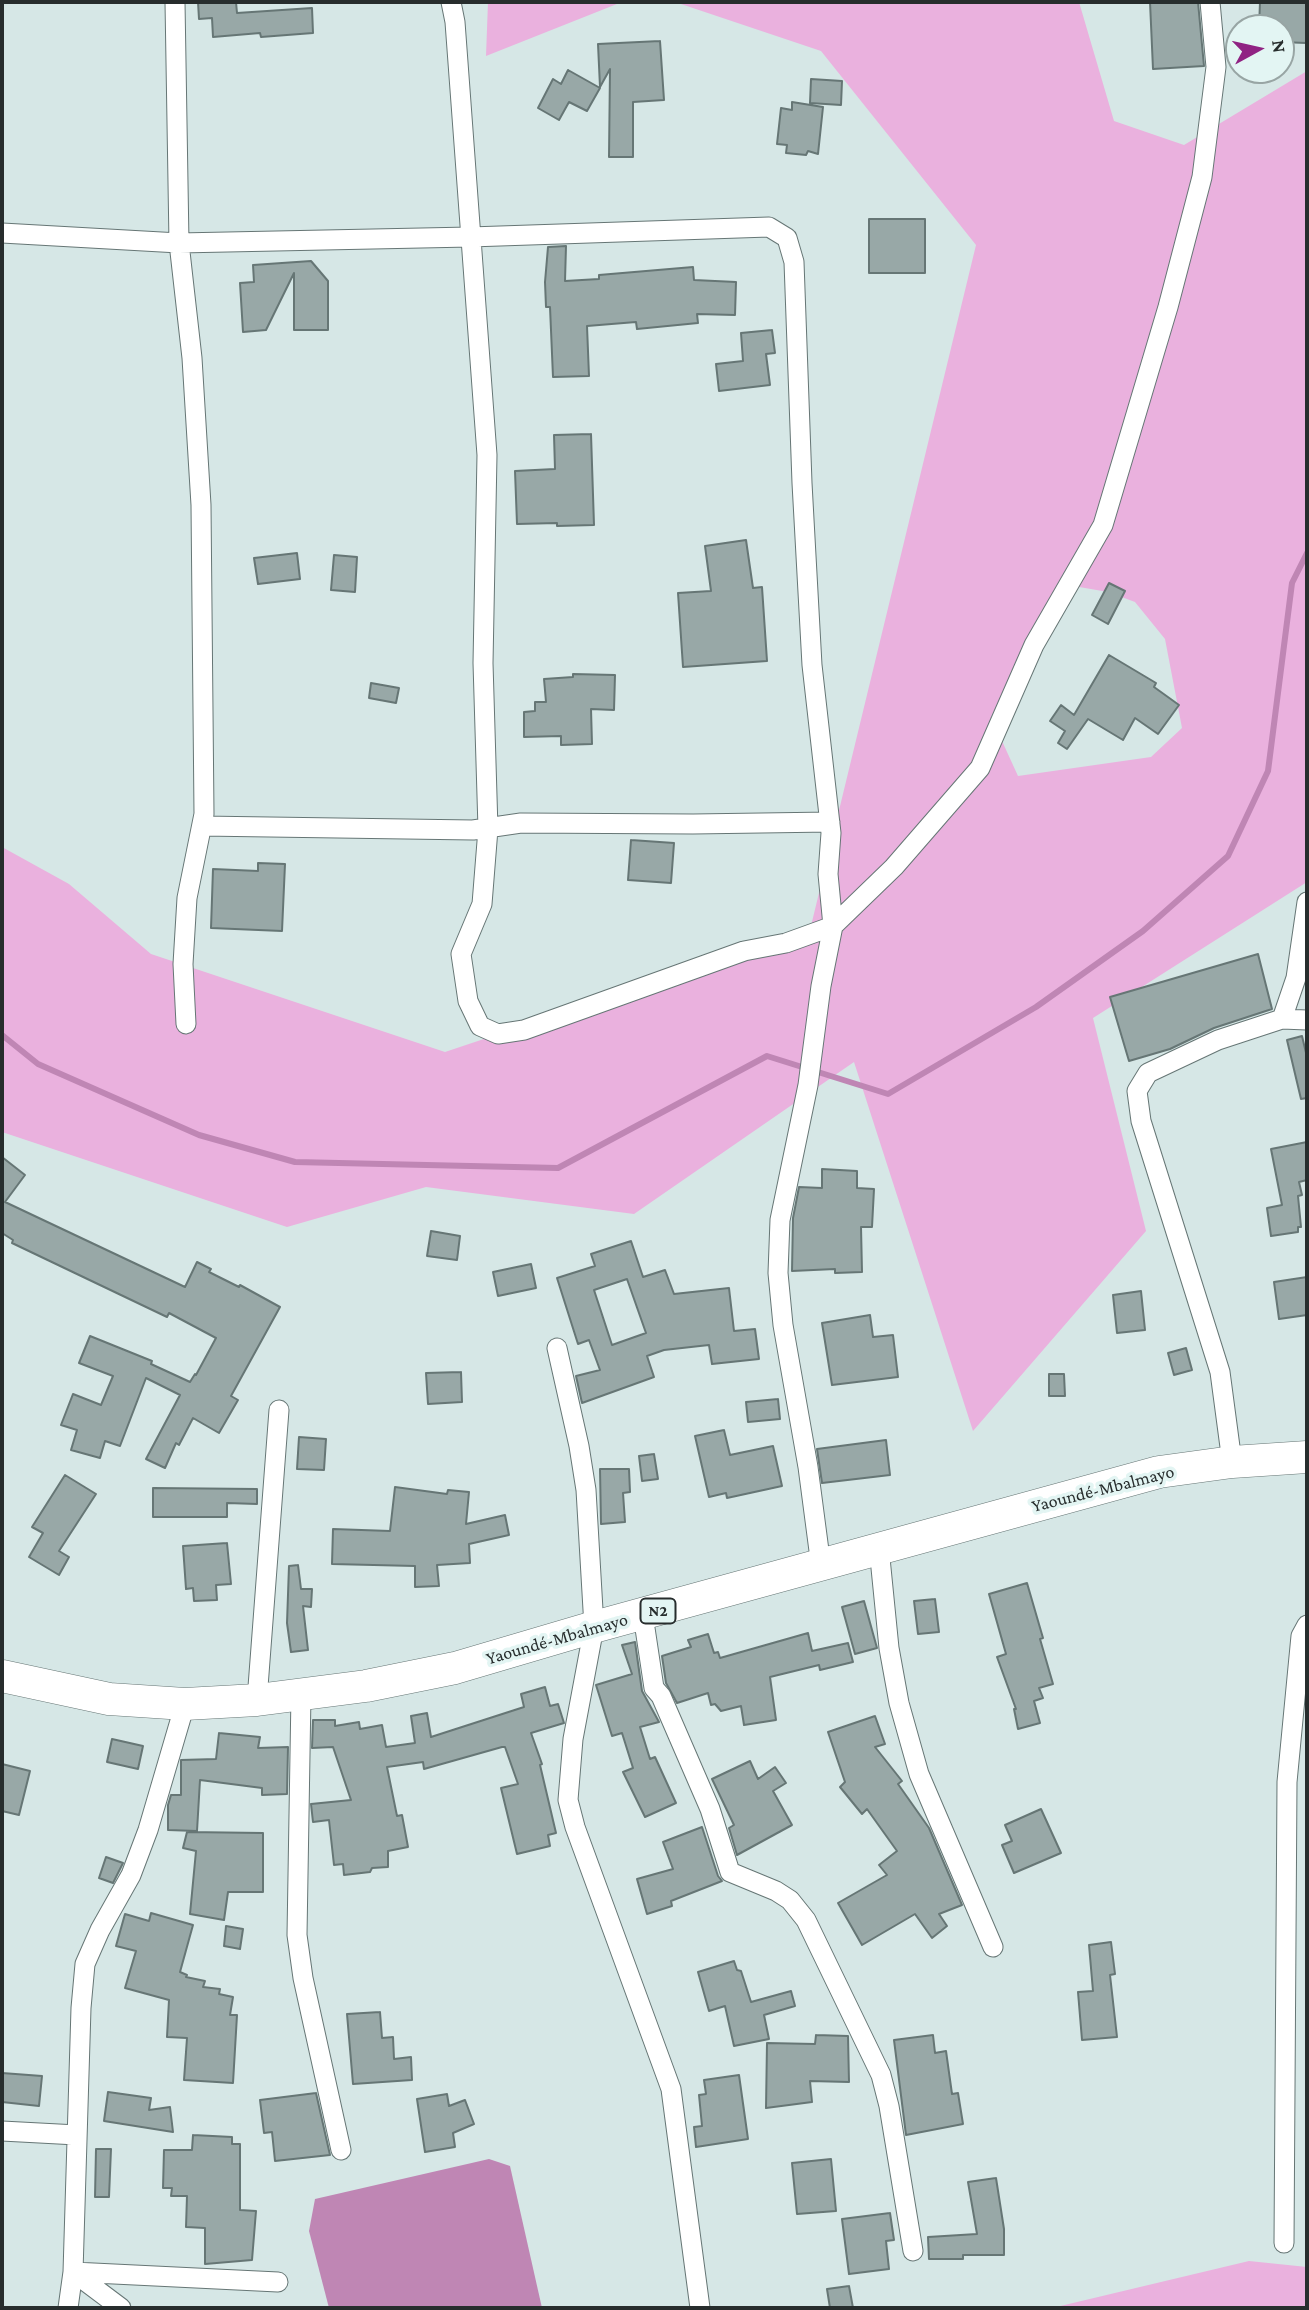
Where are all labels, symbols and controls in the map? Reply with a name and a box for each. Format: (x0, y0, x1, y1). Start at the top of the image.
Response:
north arrow (1225, 14, 1295, 84)
text: N (1268, 38, 1291, 54)
street label: Yaoundé-Mbalmayo (1030, 1461, 1176, 1517)
road number: N2 (640, 1598, 676, 1624)
street label: Yaoundé-Mbalmayo (484, 1608, 630, 1670)

